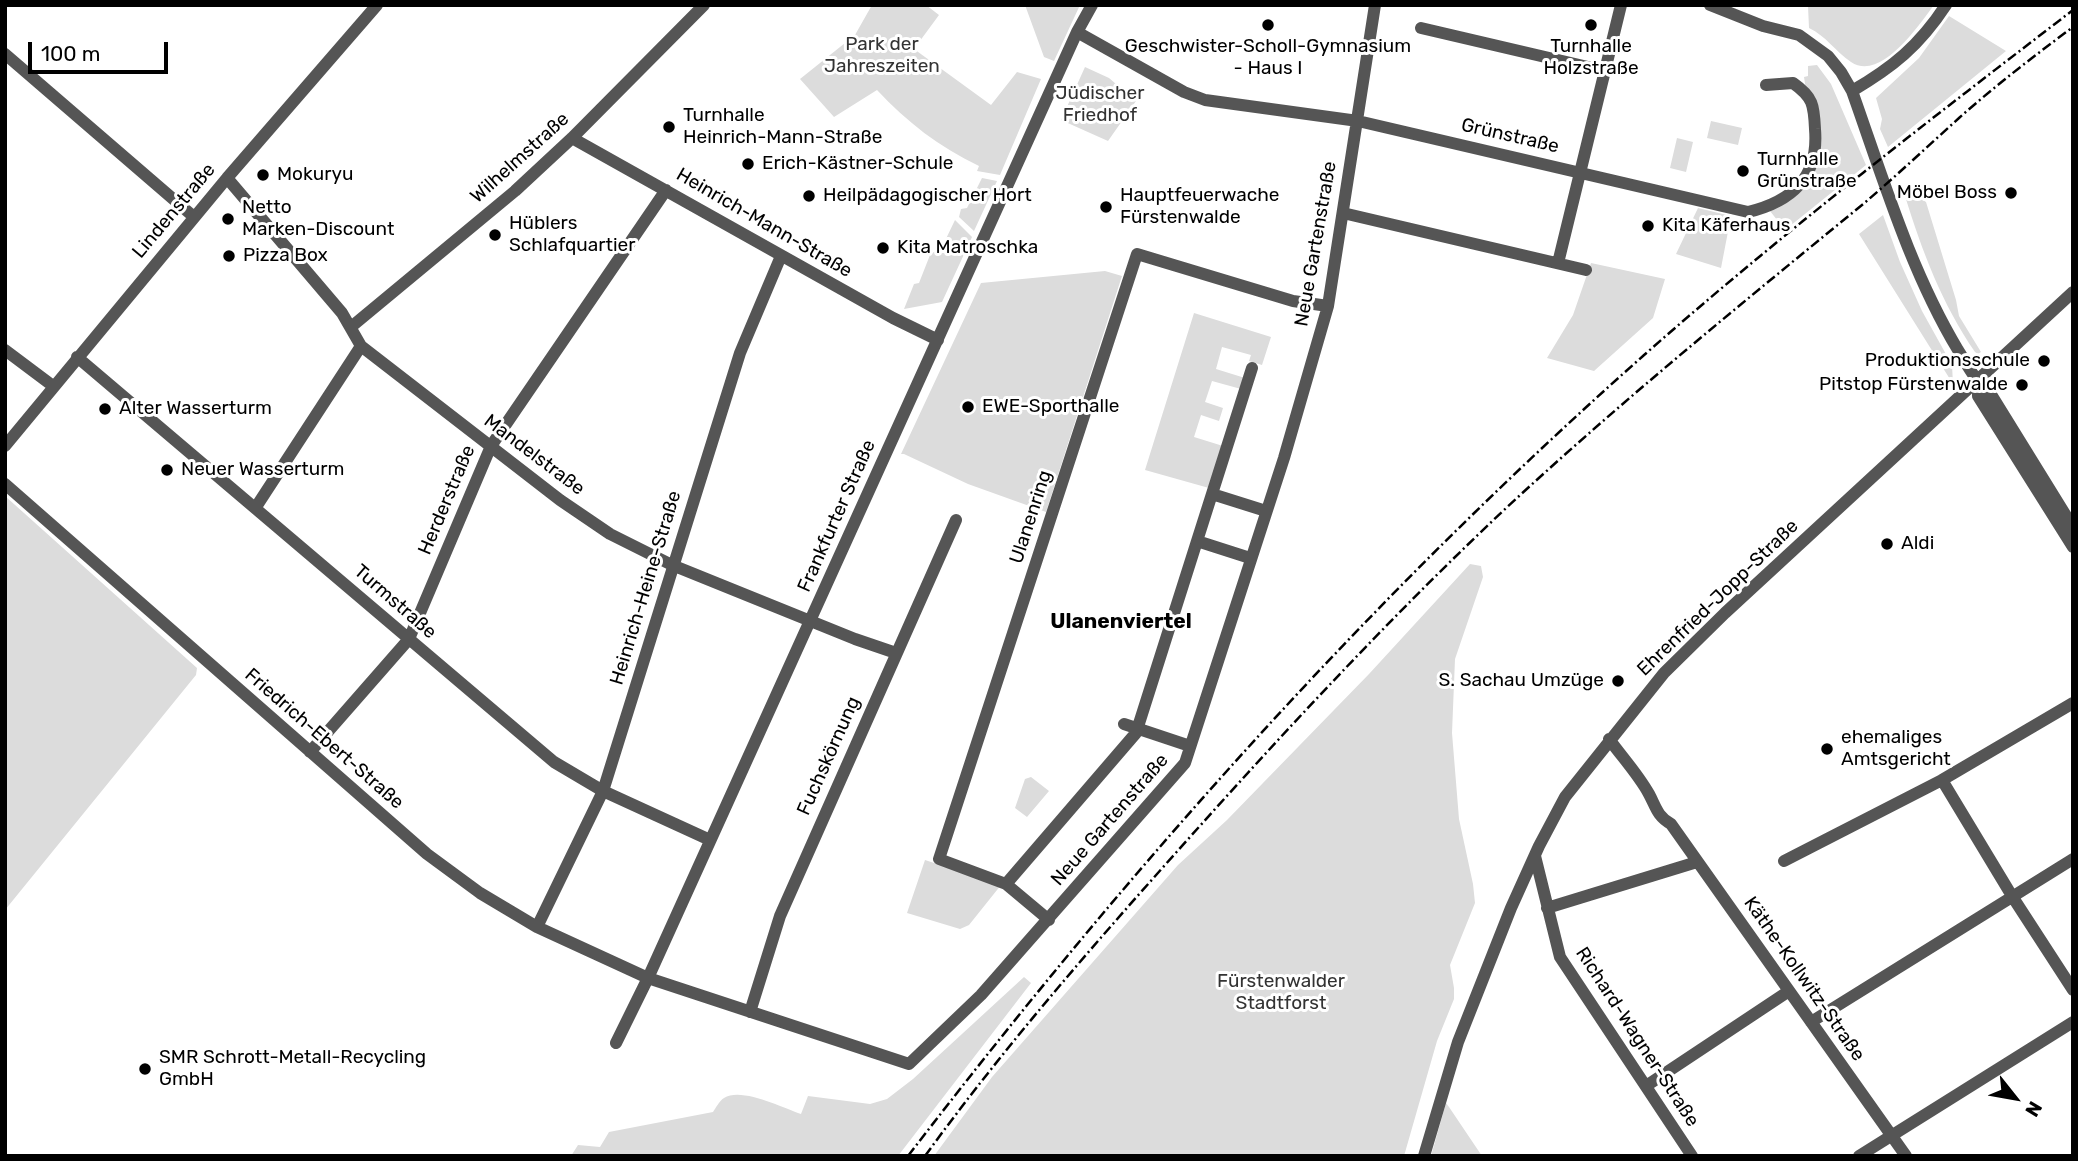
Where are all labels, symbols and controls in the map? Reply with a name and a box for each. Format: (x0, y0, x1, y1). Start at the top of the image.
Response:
marker: Geschwister-Scholl-Gymnasium - Haus I (1260, 17, 1276, 33)
marker: Turnhalle Holzstraße (1583, 17, 1599, 33)
scale bar (32, 28, 172, 72)
park label: Park der Jahreszeiten (824, 34, 940, 78)
place label: Geschwister-Scholl-Gymnasium - Haus I (1125, 36, 1411, 80)
place label: Turnhalle Holzstraße (1543, 36, 1639, 80)
text: 100 m (41, 41, 100, 66)
park label: Jüdischer Friedhof (1056, 83, 1144, 127)
place label: Turnhalle Heinrich-Mann-Straße (683, 105, 882, 149)
street label: Wilhelmstraße (466, 108, 574, 208)
street label: Grünstraße (1459, 114, 1561, 158)
marker: Turnhalle Heinrich-Mann-Straße (661, 119, 677, 135)
place label: Turnhalle Grünstraße (1757, 149, 1857, 193)
place label: Erich-Kästner-Schule (762, 153, 953, 175)
marker: Erich-Kästner-Schule (740, 156, 756, 172)
street label: Lindenstraße (128, 159, 220, 263)
street label: Neue Gartenstraße (1290, 160, 1342, 328)
street label: Heinrich-Mann-Straße (672, 163, 856, 283)
marker: Turnhalle Grünstraße (1735, 163, 1751, 179)
place label: Mokuryu (277, 164, 353, 186)
marker: Mokuryu (255, 167, 271, 183)
place label: Möbel Boss (1897, 182, 1997, 204)
place label: Heilpädagogischer Hort (823, 185, 1032, 207)
place label: Hauptfeuerwache Fürstenwalde (1120, 185, 1279, 229)
marker: Möbel Boss (2003, 185, 2019, 201)
marker: Heilpädagogischer Hort (801, 188, 817, 204)
place label: Netto Marken-Discount (242, 197, 394, 241)
marker: Hauptfeuerwache Fürstenwalde (1098, 199, 1114, 215)
marker: Netto Marken-Discount (220, 211, 236, 227)
place label: Hüblers Schlafquartier (509, 213, 635, 257)
place label: Kita Käferhaus (1662, 215, 1790, 237)
marker: Kita Käferhaus (1640, 218, 1656, 234)
marker: Hüblers Schlafquartier (487, 227, 503, 243)
place label: Kita Matroschka (897, 237, 1038, 259)
marker: Kita Matroschka (875, 240, 891, 256)
place label: Pizza Box (243, 245, 328, 267)
marker: Pizza Box (221, 248, 237, 264)
place label: Produktionsschule (1865, 350, 2030, 372)
marker: Produktionsschule (2036, 353, 2052, 369)
place label: Pitstop Fürstenwalde (1819, 374, 2008, 396)
marker: Pitstop Fürstenwalde (2014, 377, 2030, 393)
place label: EWE-Sporthalle (982, 396, 1119, 418)
place label: Alter Wasserturm (119, 398, 272, 420)
marker: EWE-Sporthalle (960, 399, 976, 415)
marker: Alter Wasserturm (97, 401, 113, 417)
street label: Mandelstraße (479, 410, 589, 500)
street label: Frankfurter Straße (793, 436, 881, 596)
street label: Herderstraße (414, 442, 480, 558)
place label: Neuer Wasserturm (181, 459, 344, 481)
marker: Neuer Wasserturm (159, 462, 175, 478)
street label: Ulanenring (1005, 467, 1057, 567)
street label: Heinrich-Heine-Straße (606, 488, 686, 688)
street label: Ehrenfried-Jopp-Straße (1633, 515, 1803, 681)
place label: Aldi (1901, 533, 1934, 555)
marker: Aldi (1879, 536, 1895, 552)
street label: Turmstraße (349, 560, 441, 644)
district label: Ulanenviertel (1050, 609, 1192, 635)
street label: Friedrich-Ebert-Straße (240, 664, 408, 814)
place label: S. Sachau Umzüge (1438, 670, 1604, 692)
marker: S. Sachau Umzüge (1610, 673, 1626, 689)
street label: Fuchskörnung (793, 693, 865, 819)
place label: ehemaliges Amtsgericht (1841, 727, 1951, 771)
marker: ehemaliges Amtsgericht (1819, 741, 1835, 757)
street label: Neue Gartenstraße (1047, 749, 1173, 891)
street label: Käthe-Kollwitz-Straße (1739, 892, 1869, 1066)
street label: Richard-Wagner-Straße (1570, 943, 1704, 1131)
park label: Fürstenwalder Stadtforst (1217, 971, 1345, 1015)
place label: SMR Schrott-Metall-Recycling GmbH (159, 1047, 426, 1091)
marker: SMR Schrott-Metall-Recycling GmbH (137, 1061, 153, 1077)
north arrow (1980, 1063, 2050, 1133)
text: N (2020, 1097, 2047, 1121)

